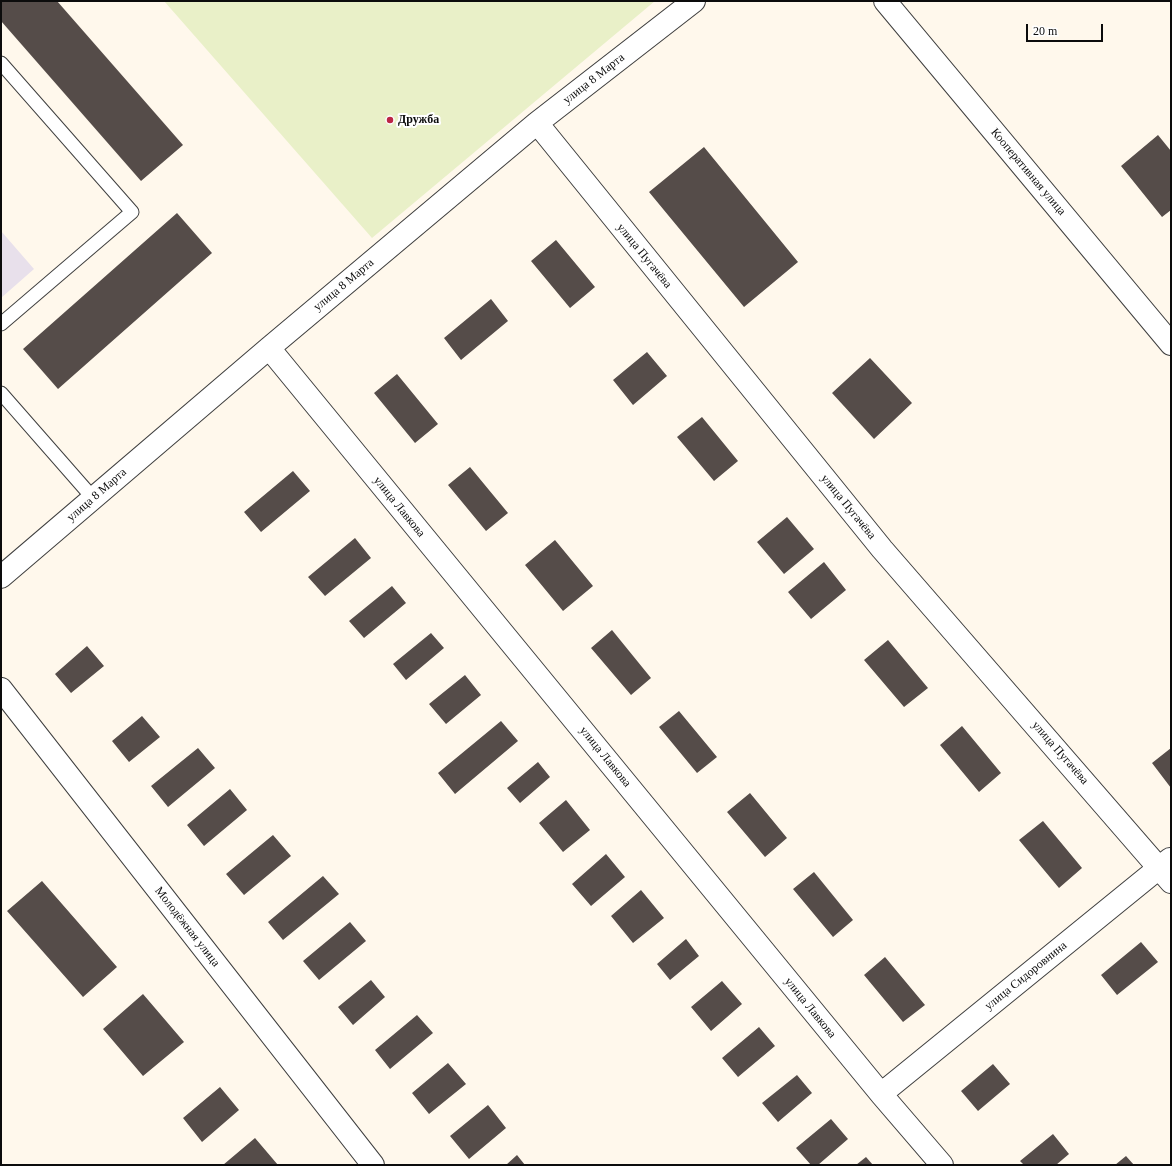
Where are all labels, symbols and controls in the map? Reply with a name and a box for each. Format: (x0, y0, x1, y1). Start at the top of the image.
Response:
scale bar (1028, 16, 1105, 42)
text: 20 m (1033, 24, 1057, 38)
street label: улица 8 Марта (560, 50, 628, 108)
place label: Дружба (398, 113, 439, 127)
marker: Дружба (385, 115, 395, 125)
street label: Кооперативная улица (987, 125, 1069, 219)
street label: улица Пугачёва (613, 221, 675, 291)
street label: улица 8 Марта (311, 256, 377, 314)
street label: улица 8 Марта (64, 465, 130, 525)
street label: улица Пугачёва (817, 472, 879, 542)
street label: улица Лавкова (370, 474, 428, 540)
street label: улица Пугачёва (1029, 718, 1091, 788)
street label: улица Лавкова (576, 724, 634, 790)
street label: Молодёжная улица (151, 884, 223, 970)
street label: улица Сидоровнина (982, 938, 1070, 1014)
street label: улица Лавкова (781, 975, 839, 1041)

